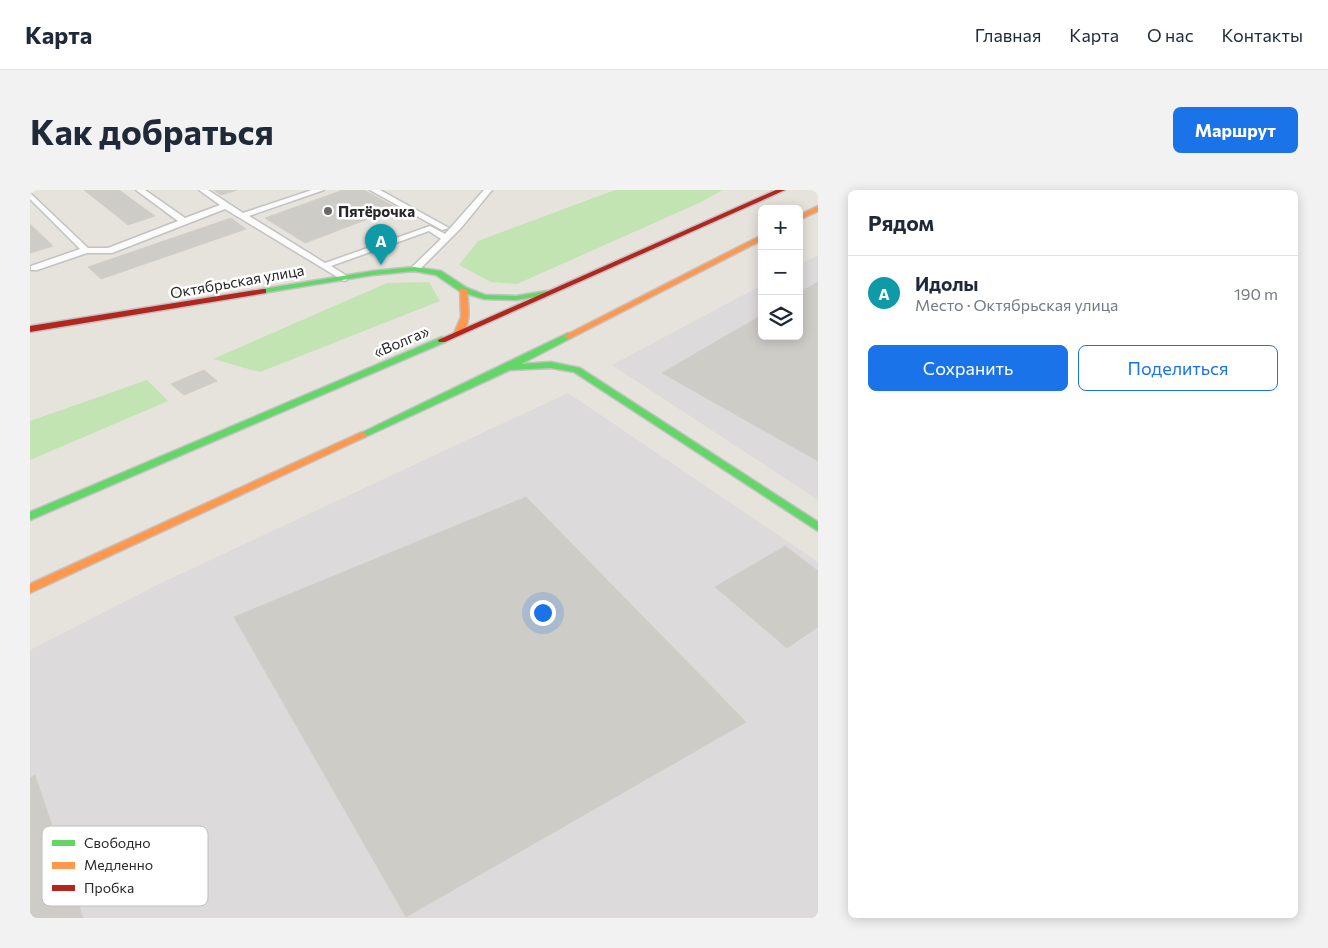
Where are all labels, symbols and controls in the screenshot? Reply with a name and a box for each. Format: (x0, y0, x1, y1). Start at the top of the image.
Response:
text: Карта (25, 20, 92, 49)
text: Главная (975, 24, 1041, 46)
text: Карта (1069, 24, 1119, 46)
text: О нас (1147, 24, 1194, 46)
text: Контакты (1222, 24, 1303, 46)
button: Маршрут (1173, 107, 1298, 153)
text: Как добраться (30, 109, 274, 152)
place label: Пятёрочка (338, 202, 415, 220)
marker: Пятёрочка (322, 205, 334, 217)
map controls (758, 205, 803, 340)
button: + (758, 205, 803, 250)
text: Рядом (868, 210, 934, 235)
pin: A (365, 224, 397, 265)
button: − (758, 250, 803, 295)
street label: Октябрьская улица (169, 260, 305, 302)
text: Идолы (915, 272, 978, 295)
text: A (878, 284, 890, 303)
text: 190 m (1234, 284, 1278, 303)
button: layers (758, 295, 803, 340)
text: Место · Октябрьская улица (915, 295, 1118, 314)
street label: «Волга» (371, 321, 432, 361)
button: Сохранить (868, 345, 1068, 391)
button: Поделиться (1078, 345, 1278, 391)
your location (530, 600, 556, 626)
legend (42, 826, 208, 906)
text: Свободно (84, 834, 151, 851)
text: Медленно (84, 856, 153, 873)
text: Пробка (84, 879, 134, 896)

